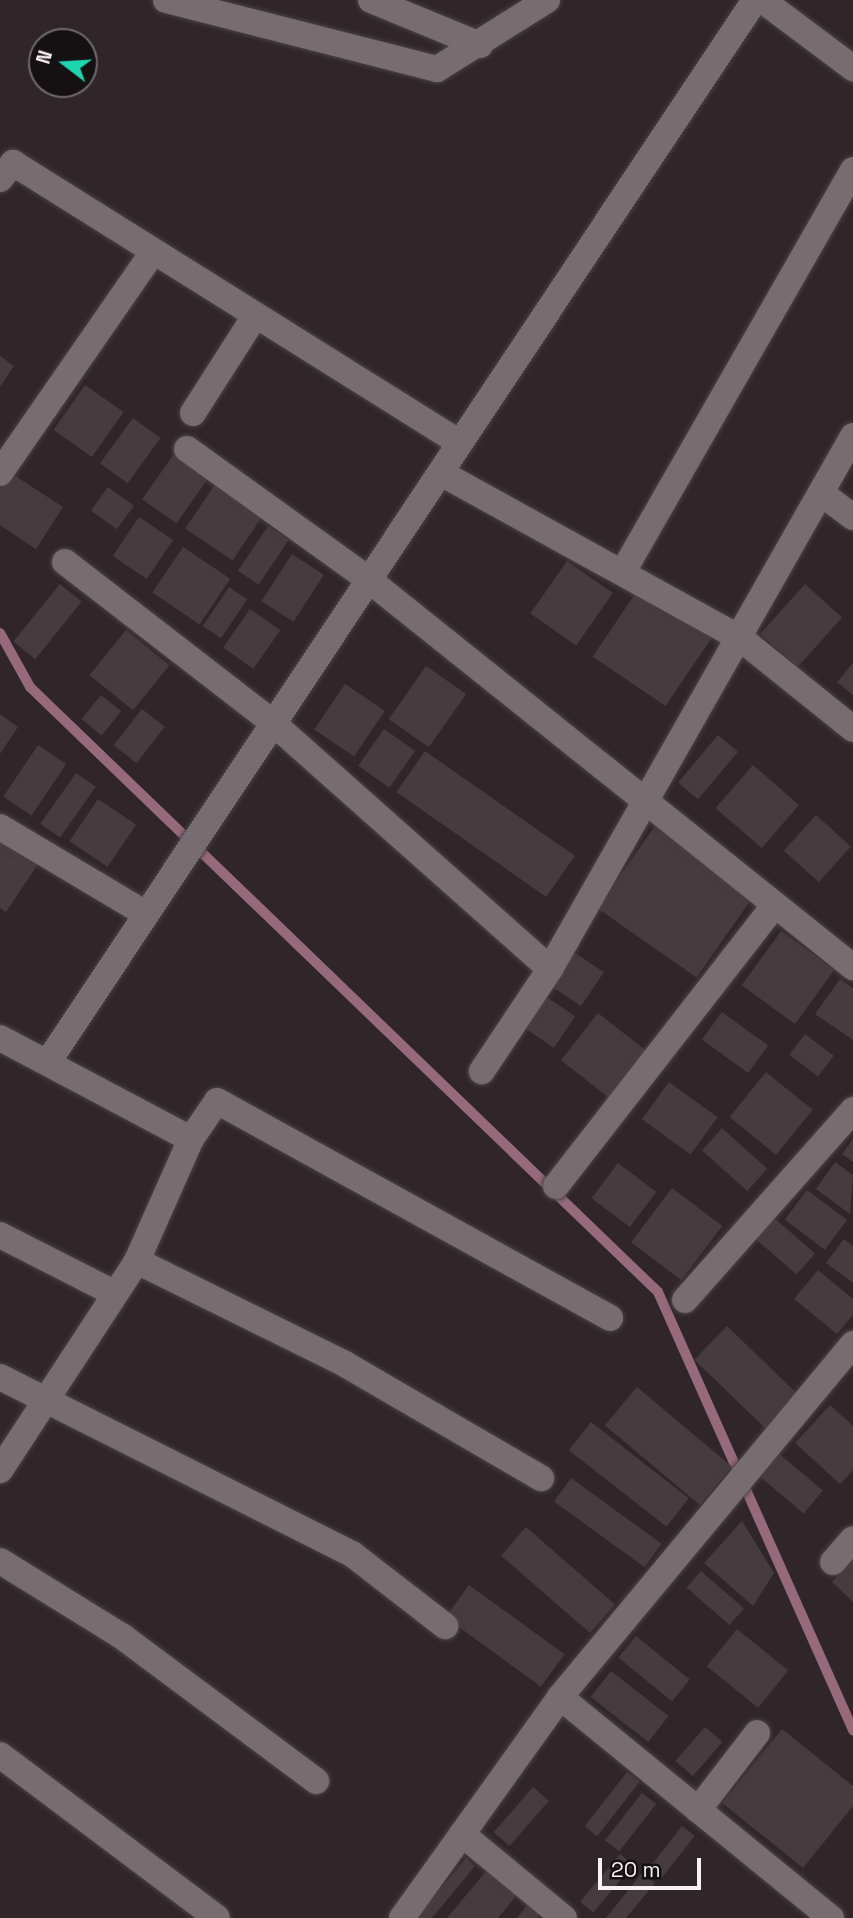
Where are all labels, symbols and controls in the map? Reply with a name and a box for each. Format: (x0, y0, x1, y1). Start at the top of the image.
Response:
north arrow (28, 28, 98, 98)
text: N (31, 48, 58, 67)
scale bar (601, 1844, 704, 1888)
text: 20 m (611, 1856, 661, 1883)

